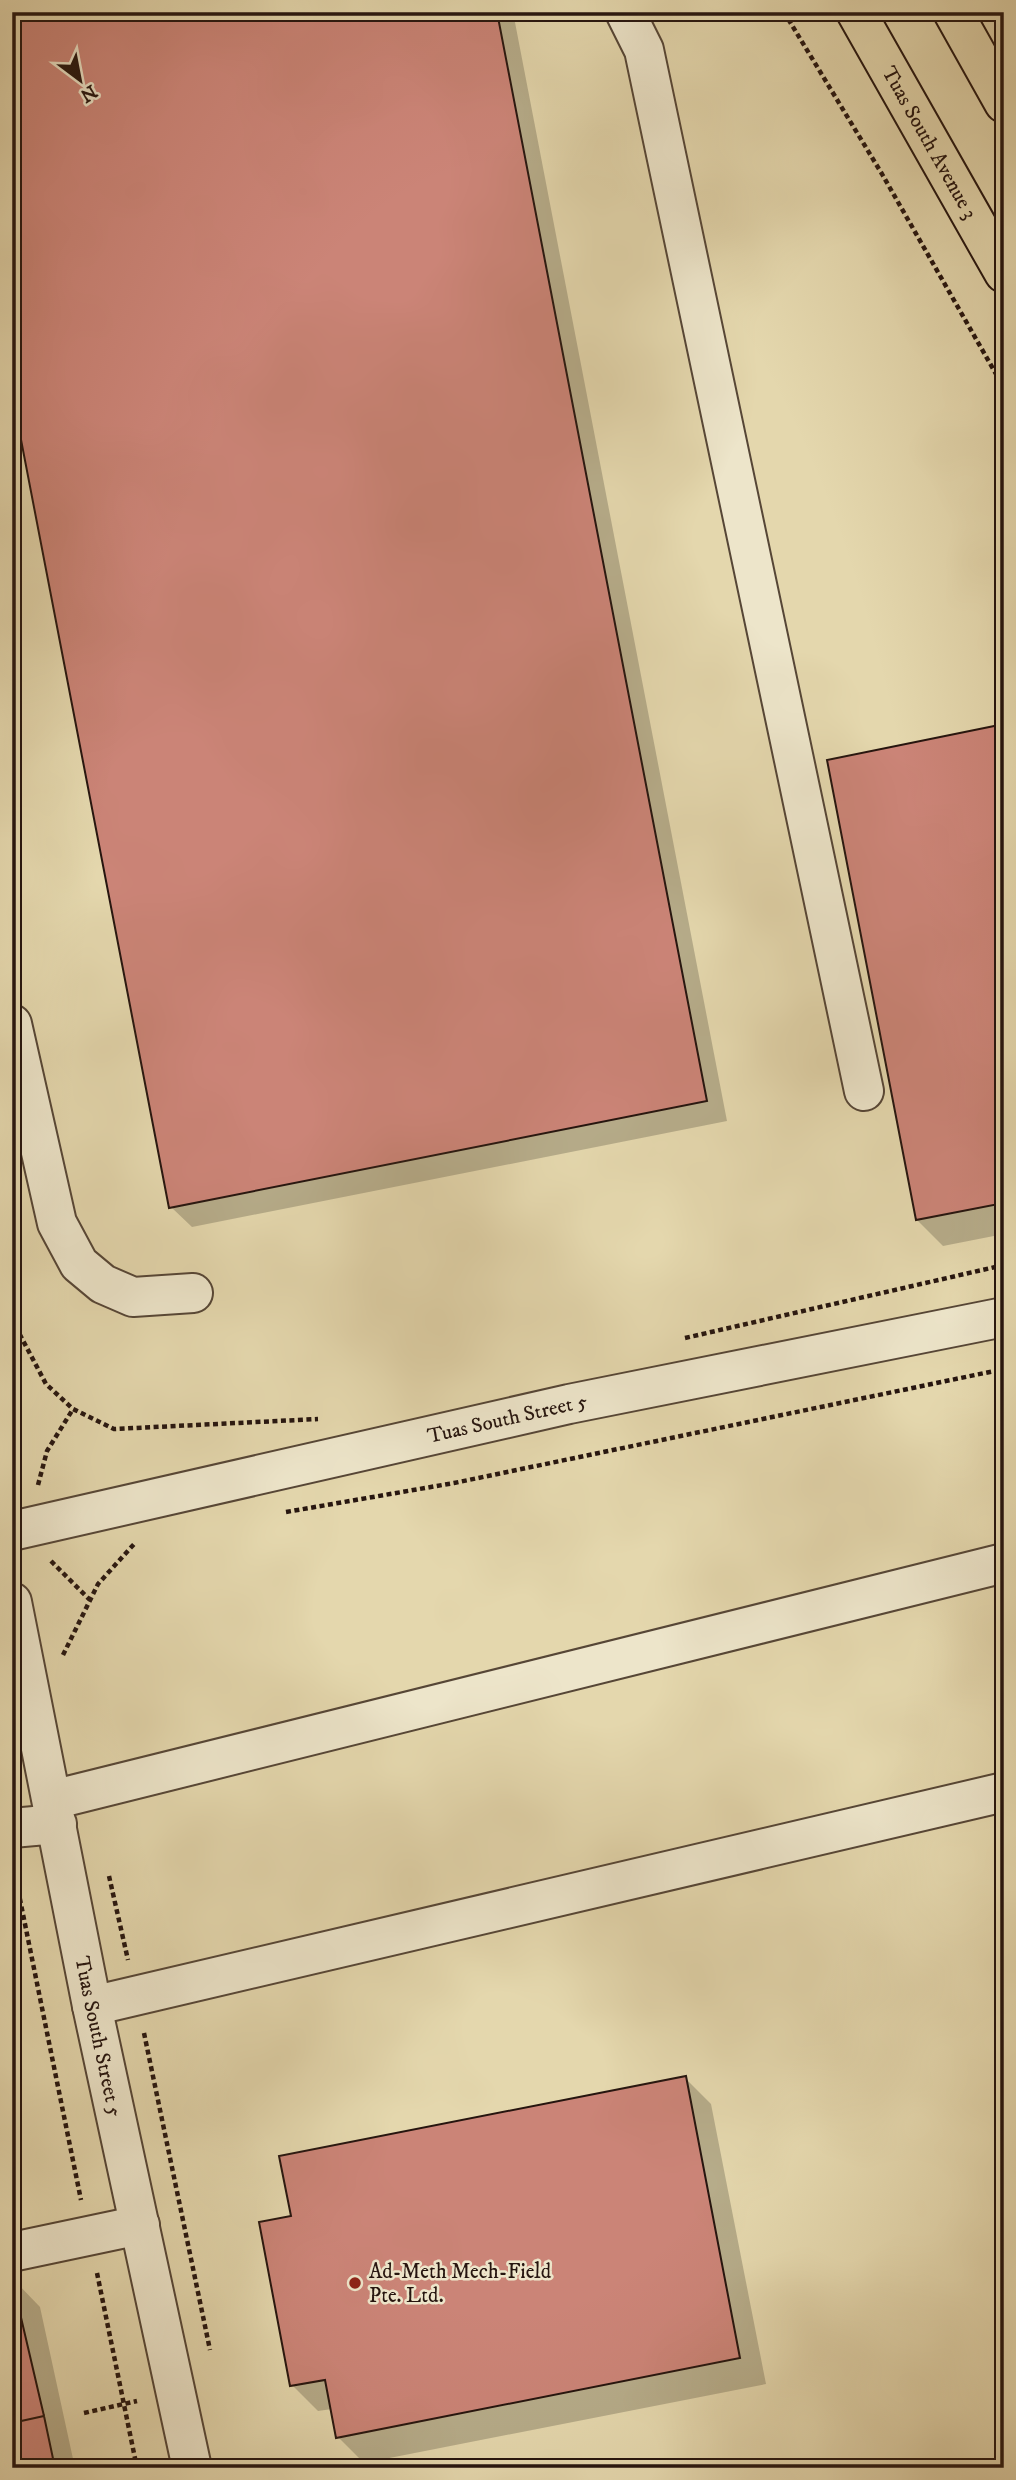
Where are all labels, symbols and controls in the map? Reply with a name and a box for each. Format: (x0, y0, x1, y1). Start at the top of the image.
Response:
north arrow (46, 46, 116, 116)
street label: Tuas South Avenue 3 (875, 62, 983, 224)
text: N (75, 79, 101, 107)
street label: Tuas South Street 5 (425, 1389, 590, 1450)
street label: Tuas South Street 5 (68, 1954, 128, 2119)
place label: Ad-Meth Mech-Field Pte. Ltd. (369, 2259, 552, 2309)
marker: Ad-Meth Mech-Field Pte. Ltd. (347, 2275, 363, 2291)

